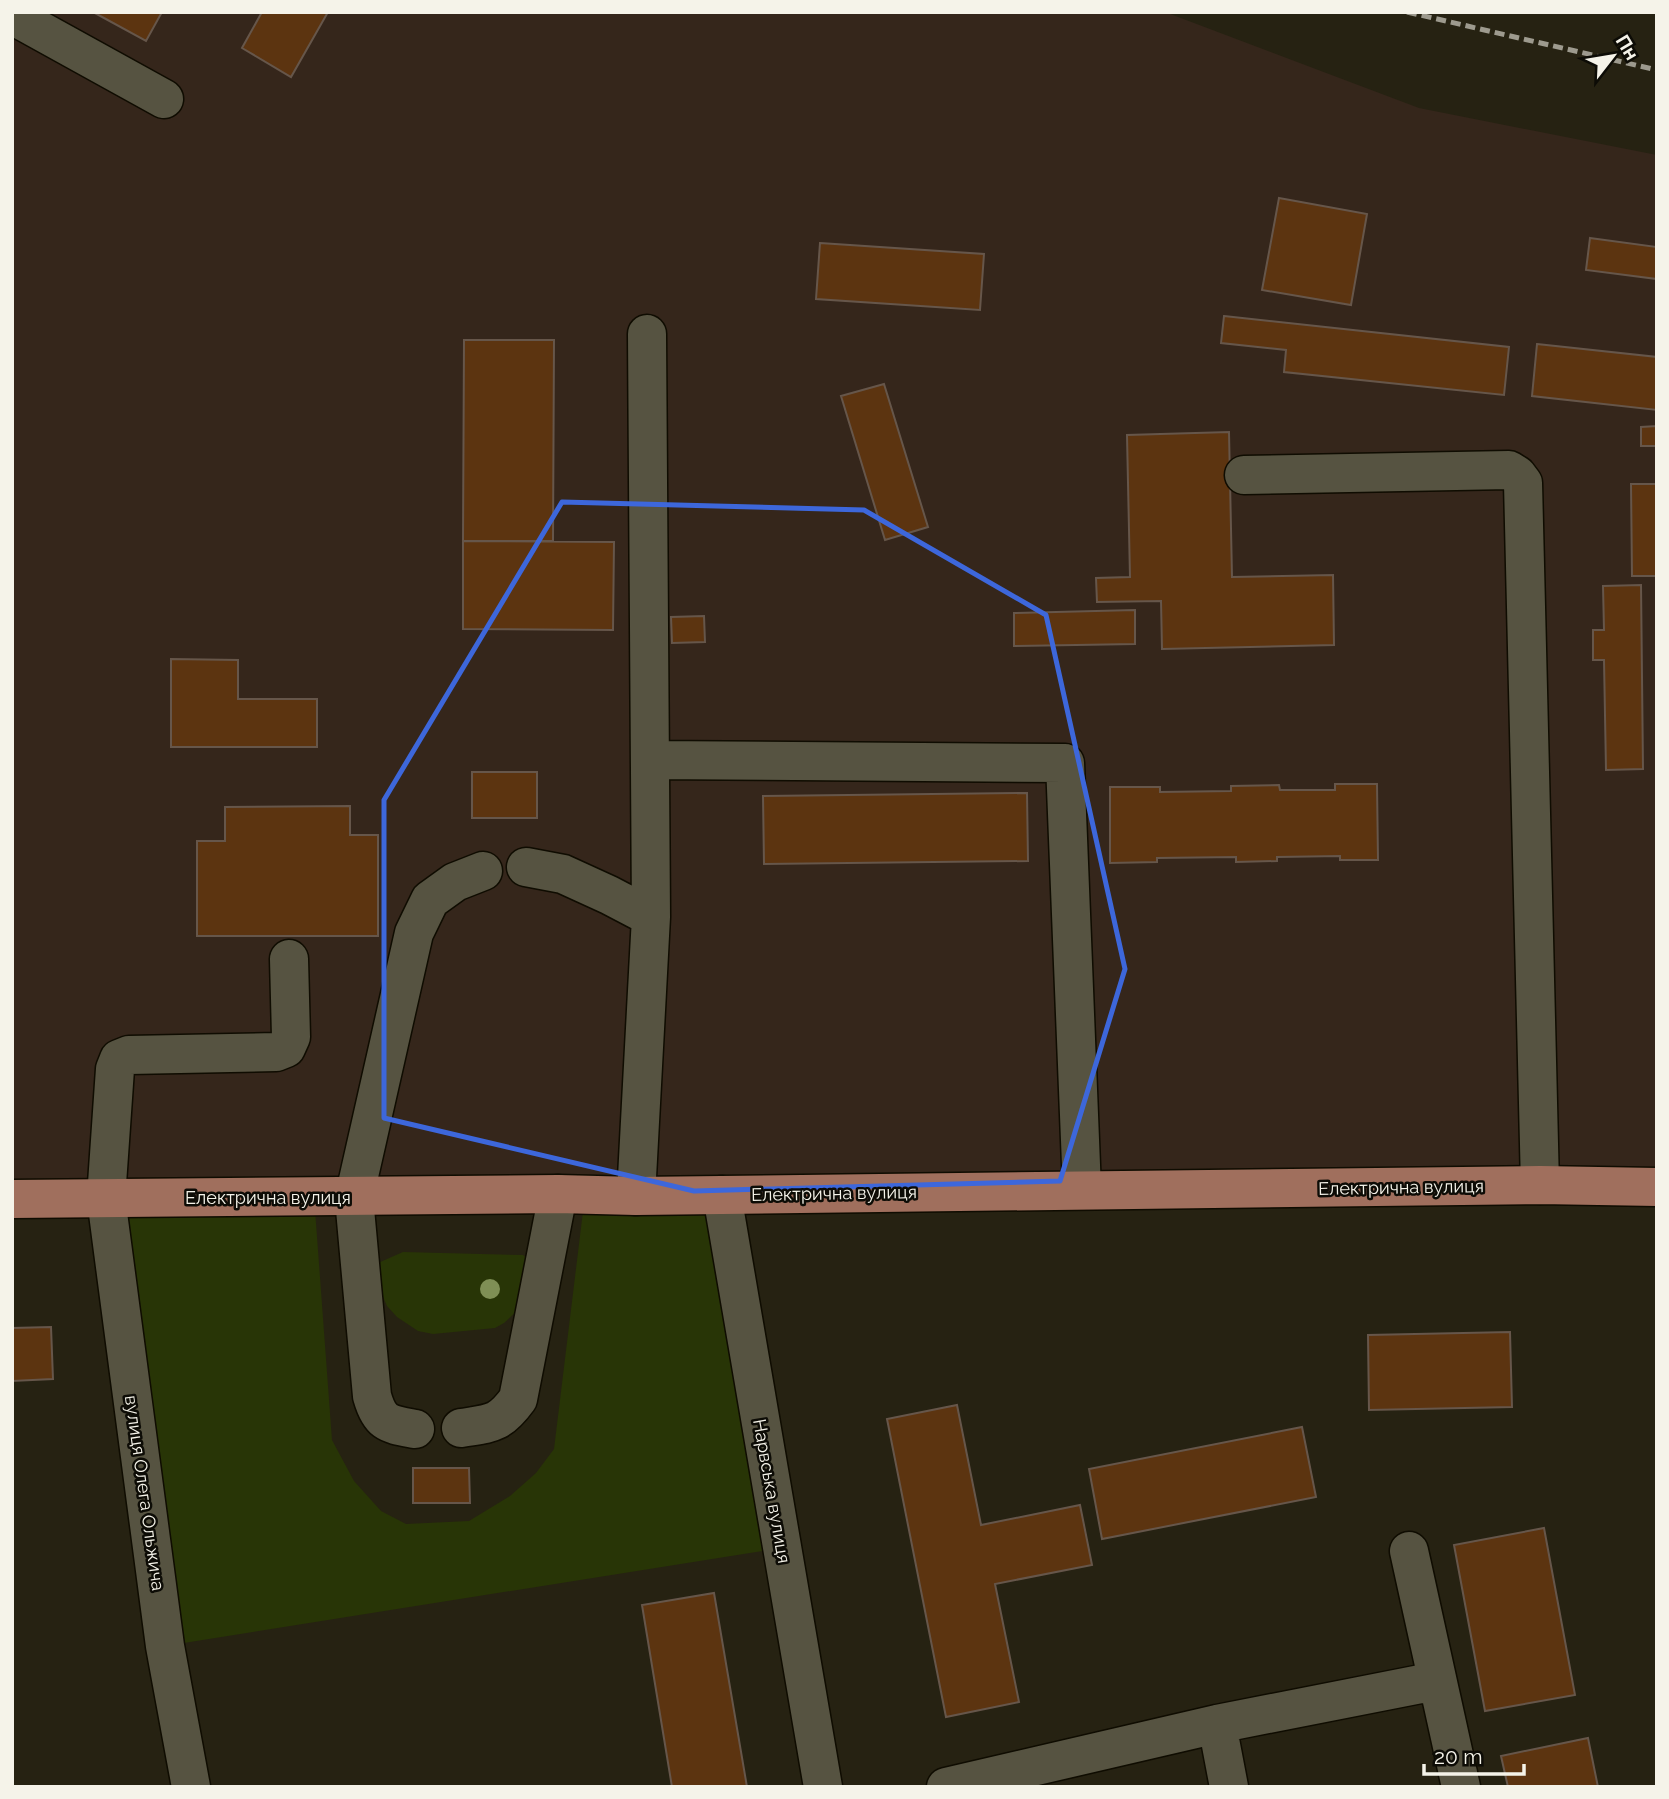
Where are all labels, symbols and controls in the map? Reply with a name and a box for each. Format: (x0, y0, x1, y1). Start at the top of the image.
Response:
north arrow (1578, 21, 1648, 91)
text: Пн (1612, 31, 1644, 64)
street label: Електрична вулиця (1318, 1175, 1484, 1199)
street label: Електрична вулиця (751, 1181, 917, 1205)
street label: Електрична вулиця (185, 1187, 351, 1208)
street label: вулиця Олега Ольжича (121, 1394, 169, 1592)
street label: Нарвська вулиця (749, 1417, 795, 1565)
scale bar (1424, 1732, 1524, 1776)
text: 20 m (1434, 1744, 1482, 1769)

